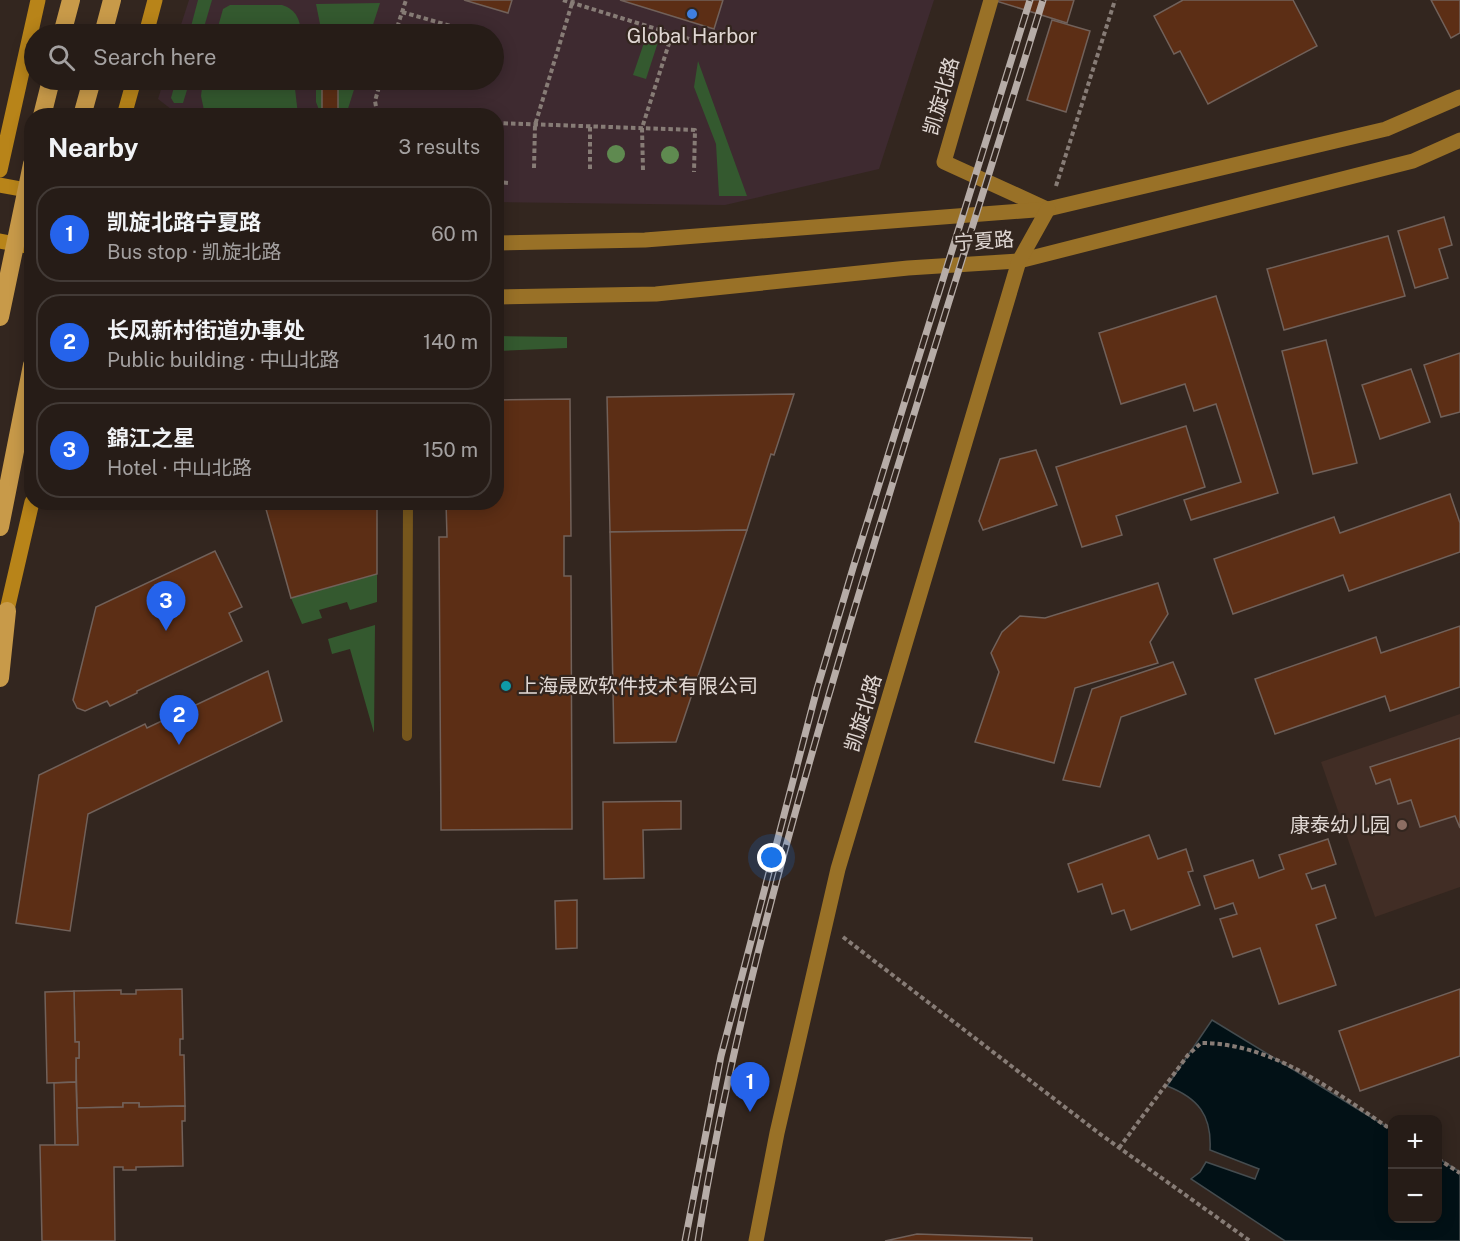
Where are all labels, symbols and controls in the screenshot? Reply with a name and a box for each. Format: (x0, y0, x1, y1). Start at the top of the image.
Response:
marker: Global Harbor (685, 7, 699, 21)
search box (24, 24, 504, 90)
place label: Global Harbor (627, 24, 757, 48)
icon: search (45, 41, 78, 74)
text: Search here (93, 44, 217, 70)
street label: 凯旋北路 (918, 54, 964, 138)
text: Nearby (48, 132, 138, 163)
text: 3 results (399, 135, 480, 159)
text: 凯旋北路宁夏路 (107, 209, 261, 235)
text: 1 (65, 222, 74, 246)
text: 60 m (431, 222, 478, 246)
street label: 宁夏路 (953, 227, 1015, 255)
text: Bus stop · 凯旋北路 (107, 240, 282, 264)
text: 长风新村街道办事处 (107, 317, 305, 343)
text: 2 (63, 330, 76, 354)
text: 140 m (423, 330, 478, 354)
text: Public building · 中山北路 (107, 348, 339, 372)
text: 錦江之星 (107, 425, 195, 451)
text: 3 (63, 438, 76, 462)
text: 150 m (423, 438, 478, 462)
text: Hotel · 中山北路 (107, 456, 252, 480)
pin: 3 (146, 582, 186, 631)
street label: 凯旋北路 (840, 671, 886, 755)
place label: 上海晟欧软件技术有限公司 (518, 674, 758, 698)
marker: 上海晟欧软件技术有限公司 (499, 679, 513, 693)
pin: 2 (160, 696, 198, 745)
place label: 康泰幼儿园 (1290, 813, 1390, 837)
marker: 康泰幼儿园 (1395, 818, 1409, 832)
your location (757, 843, 786, 872)
pin: 1 (730, 1062, 770, 1112)
map controls (1388, 1115, 1442, 1223)
button: + (1388, 1115, 1442, 1169)
button: − (1388, 1169, 1442, 1223)

